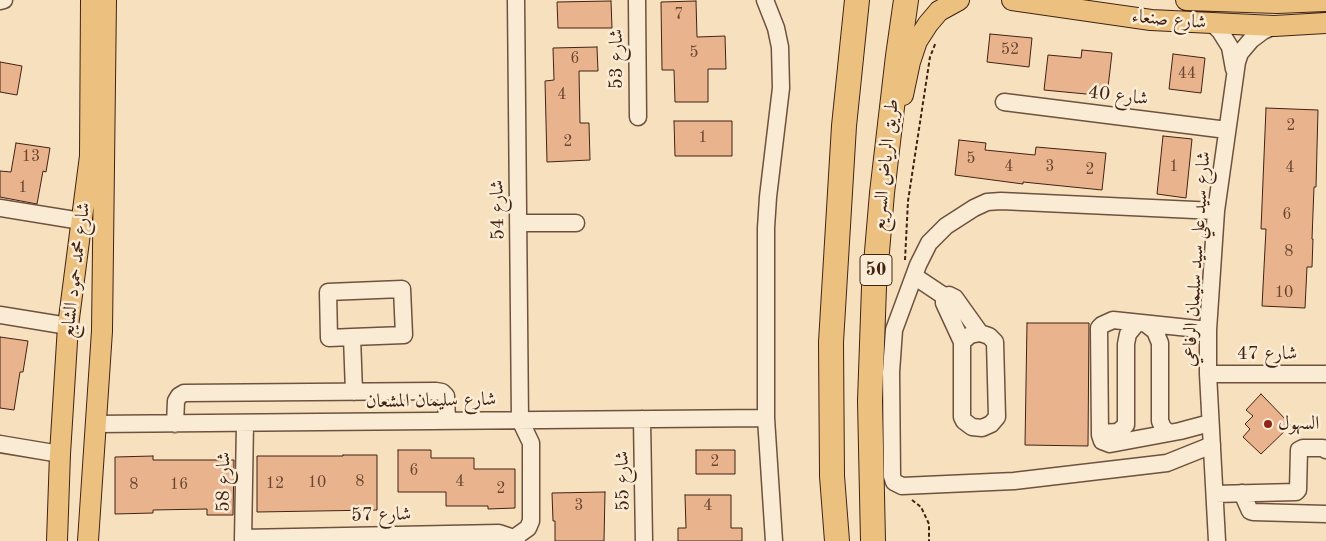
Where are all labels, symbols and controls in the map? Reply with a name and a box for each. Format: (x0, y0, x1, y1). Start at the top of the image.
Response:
house number: 7 (674, 5, 684, 25)
street label: شارع صنعاء (1131, 5, 1207, 35)
street label: شارع 53 (606, 29, 628, 89)
house number: 52 (1001, 40, 1019, 60)
house number: 5 (689, 43, 699, 63)
house number: 6 (570, 49, 580, 69)
house number: 44 (1178, 64, 1196, 84)
street label: شارع 40 (1087, 81, 1149, 111)
house number: 4 (557, 85, 567, 105)
street label: طريق الرياض السريع (868, 98, 904, 232)
house number: 2 (1286, 116, 1296, 136)
house number: 1 (698, 128, 708, 148)
house number: 2 (563, 132, 573, 152)
house number: 13 (22, 147, 40, 167)
house number: 5 (966, 149, 976, 169)
street label: شارع سيد علي سيد سليمان الرفاعي (1178, 151, 1216, 367)
house number: 4 (1004, 157, 1014, 177)
house number: 3 (1045, 157, 1055, 177)
house number: 1 (1169, 157, 1179, 177)
house number: 4 (1285, 158, 1295, 178)
house number: 2 (1085, 160, 1095, 180)
house number: 1 (18, 178, 28, 198)
street label: شارع 54 (486, 180, 510, 240)
street label: شارع محمد حمود الشايع (56, 201, 96, 339)
house number: 6 (1282, 205, 1292, 225)
house number: 8 (1284, 242, 1294, 262)
road number: 50 (860, 254, 892, 286)
house number: 10 (1275, 283, 1293, 303)
street label: شارع 47 (1237, 343, 1297, 365)
street label: شارع سليمان المشعان (365, 388, 497, 414)
place label: السهول (1278, 413, 1319, 435)
marker: السهول (1262, 418, 1274, 430)
street label: شارع 55 (611, 451, 635, 511)
street label: شارع 58 (212, 452, 236, 512)
house number: 2 (710, 452, 720, 472)
house number: 6 (409, 461, 419, 481)
house number: 8 (355, 472, 365, 492)
house number: 4 (455, 472, 465, 492)
house number: 10 (308, 473, 326, 493)
house number: 12 (266, 474, 284, 494)
house number: 8 (129, 475, 139, 495)
house number: 16 (170, 475, 188, 495)
house number: 2 (496, 479, 506, 499)
house number: 3 (574, 496, 584, 516)
house number: 4 (703, 496, 713, 516)
street label: شارع 57 (351, 503, 411, 527)

